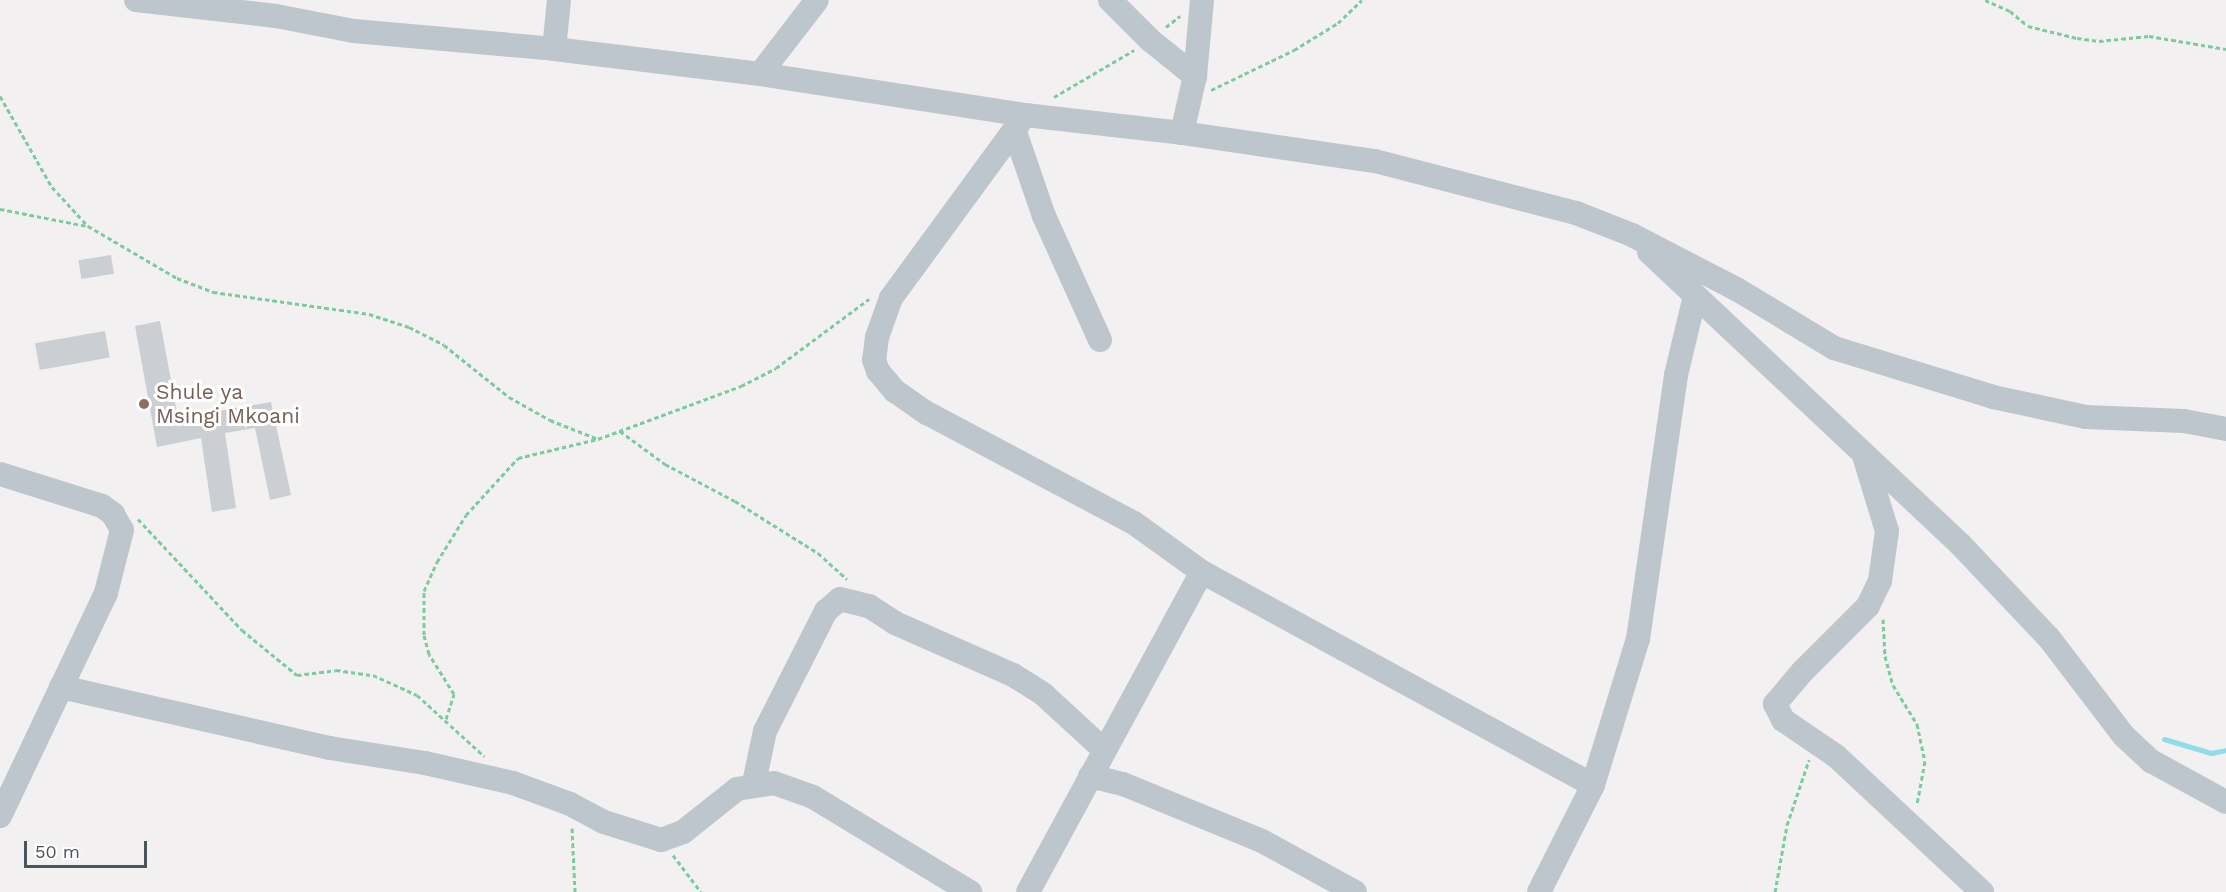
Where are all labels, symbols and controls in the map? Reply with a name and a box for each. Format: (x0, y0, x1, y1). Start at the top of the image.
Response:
place label: Shule ya Msingi Mkoani (156, 379, 300, 429)
marker: Shule ya Msingi Mkoani (137, 397, 151, 411)
scale bar (27, 829, 150, 867)
text: 50 m (35, 841, 80, 862)

